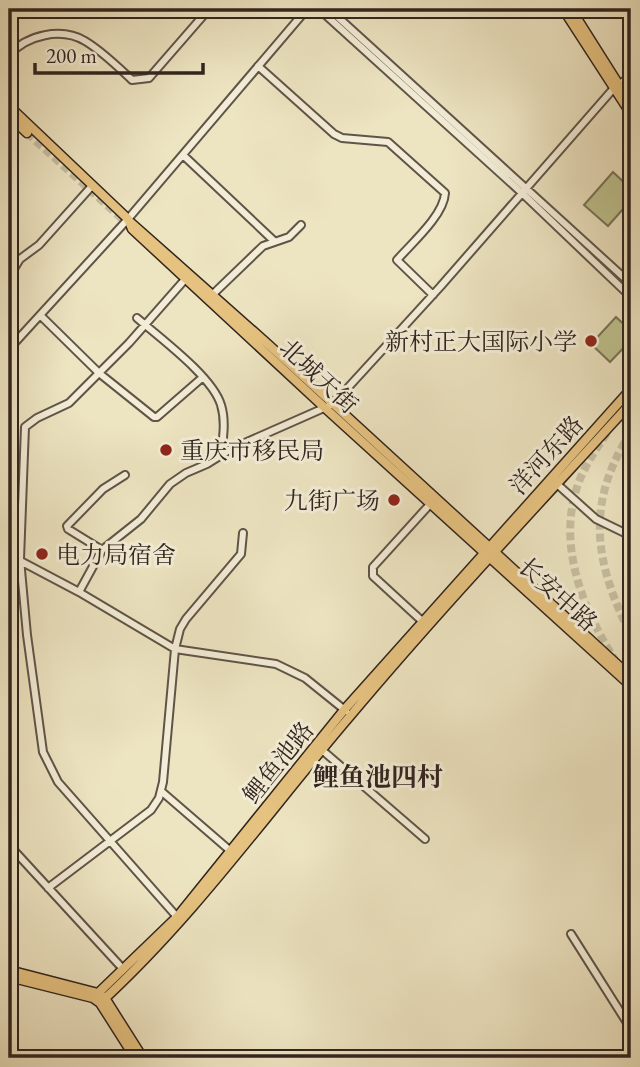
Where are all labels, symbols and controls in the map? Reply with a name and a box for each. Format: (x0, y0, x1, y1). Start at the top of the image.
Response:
scale bar (35, 32, 203, 76)
text: 200 m (46, 42, 97, 69)
place label: 新村正大国际小学 (385, 326, 577, 357)
street label: 北城天街 (273, 332, 365, 420)
marker: 新村正大国际小学 (583, 333, 599, 349)
street label: 洋河东路 (502, 409, 590, 501)
place label: 重庆市移民局 (180, 435, 324, 466)
marker: 重庆市移民局 (158, 442, 174, 458)
place label: 九街广场 (284, 485, 380, 516)
marker: 九街广场 (386, 492, 402, 508)
place label: 电力局宿舍 (56, 539, 176, 570)
marker: 电力局宿舍 (34, 546, 50, 562)
street label: 长安中路 (512, 550, 604, 638)
street label: 鲤鱼池路 (236, 715, 320, 809)
district label: 鲤鱼池四村 (313, 760, 443, 794)

